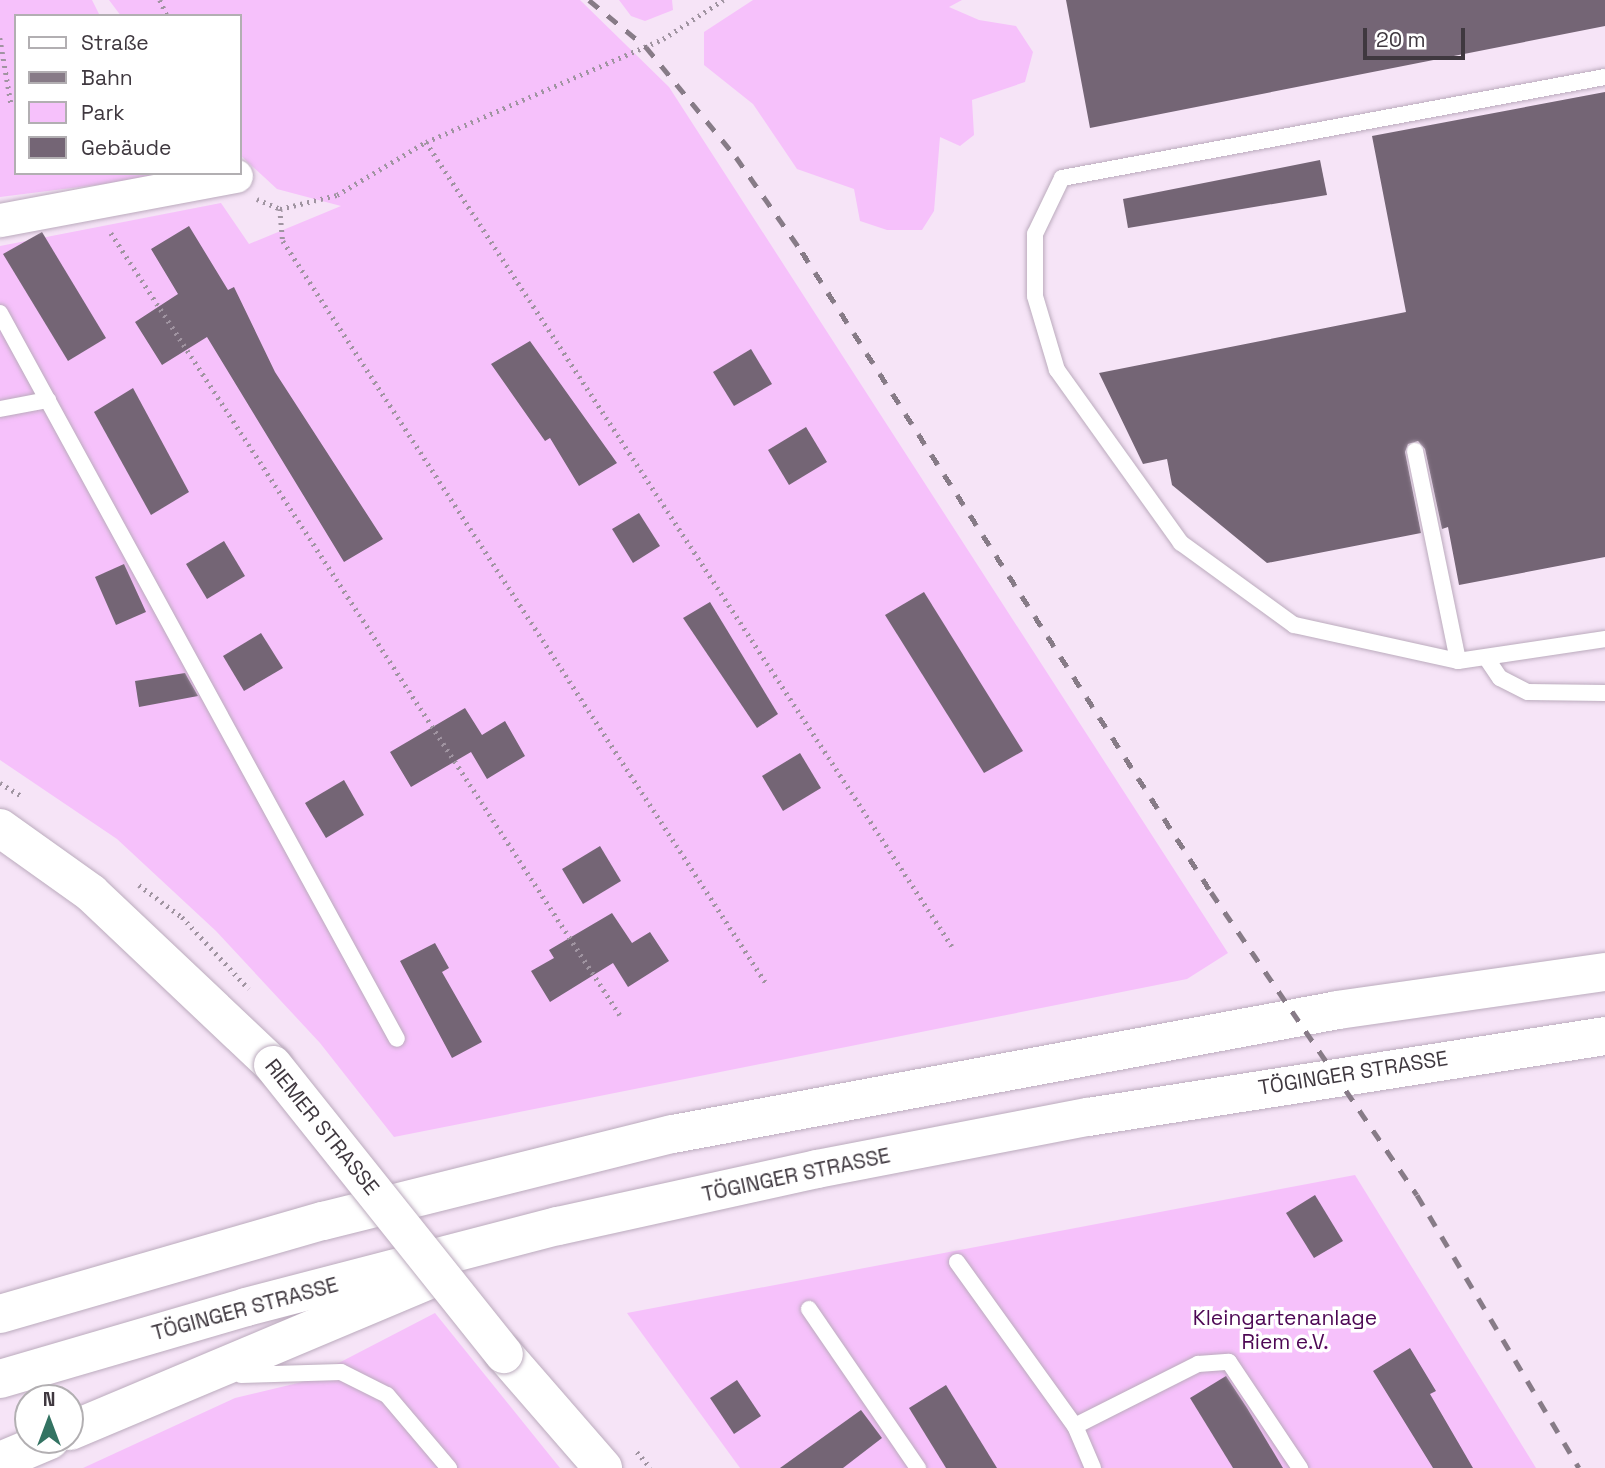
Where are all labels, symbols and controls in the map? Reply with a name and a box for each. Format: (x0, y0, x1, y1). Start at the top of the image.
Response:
legend (14, 14, 242, 175)
scale bar (1367, 14, 1468, 58)
text: 20 m (1376, 26, 1426, 53)
text: Straße (81, 29, 149, 56)
text: Bahn (81, 64, 133, 91)
text: Park (81, 99, 125, 126)
text: Gebäude (81, 134, 171, 161)
street label: TÖGINGER STRASSE (1256, 1046, 1450, 1100)
street label: RIEMER STRASSE (260, 1054, 384, 1200)
street label: TÖGINGER STRASSE (700, 1143, 892, 1207)
street label: TÖGINGER STRASSE (149, 1272, 341, 1346)
park label: Kleingartenanlage Riem e.V. (1193, 1305, 1377, 1355)
north arrow (14, 1384, 84, 1454)
text: N (43, 1387, 55, 1412)

